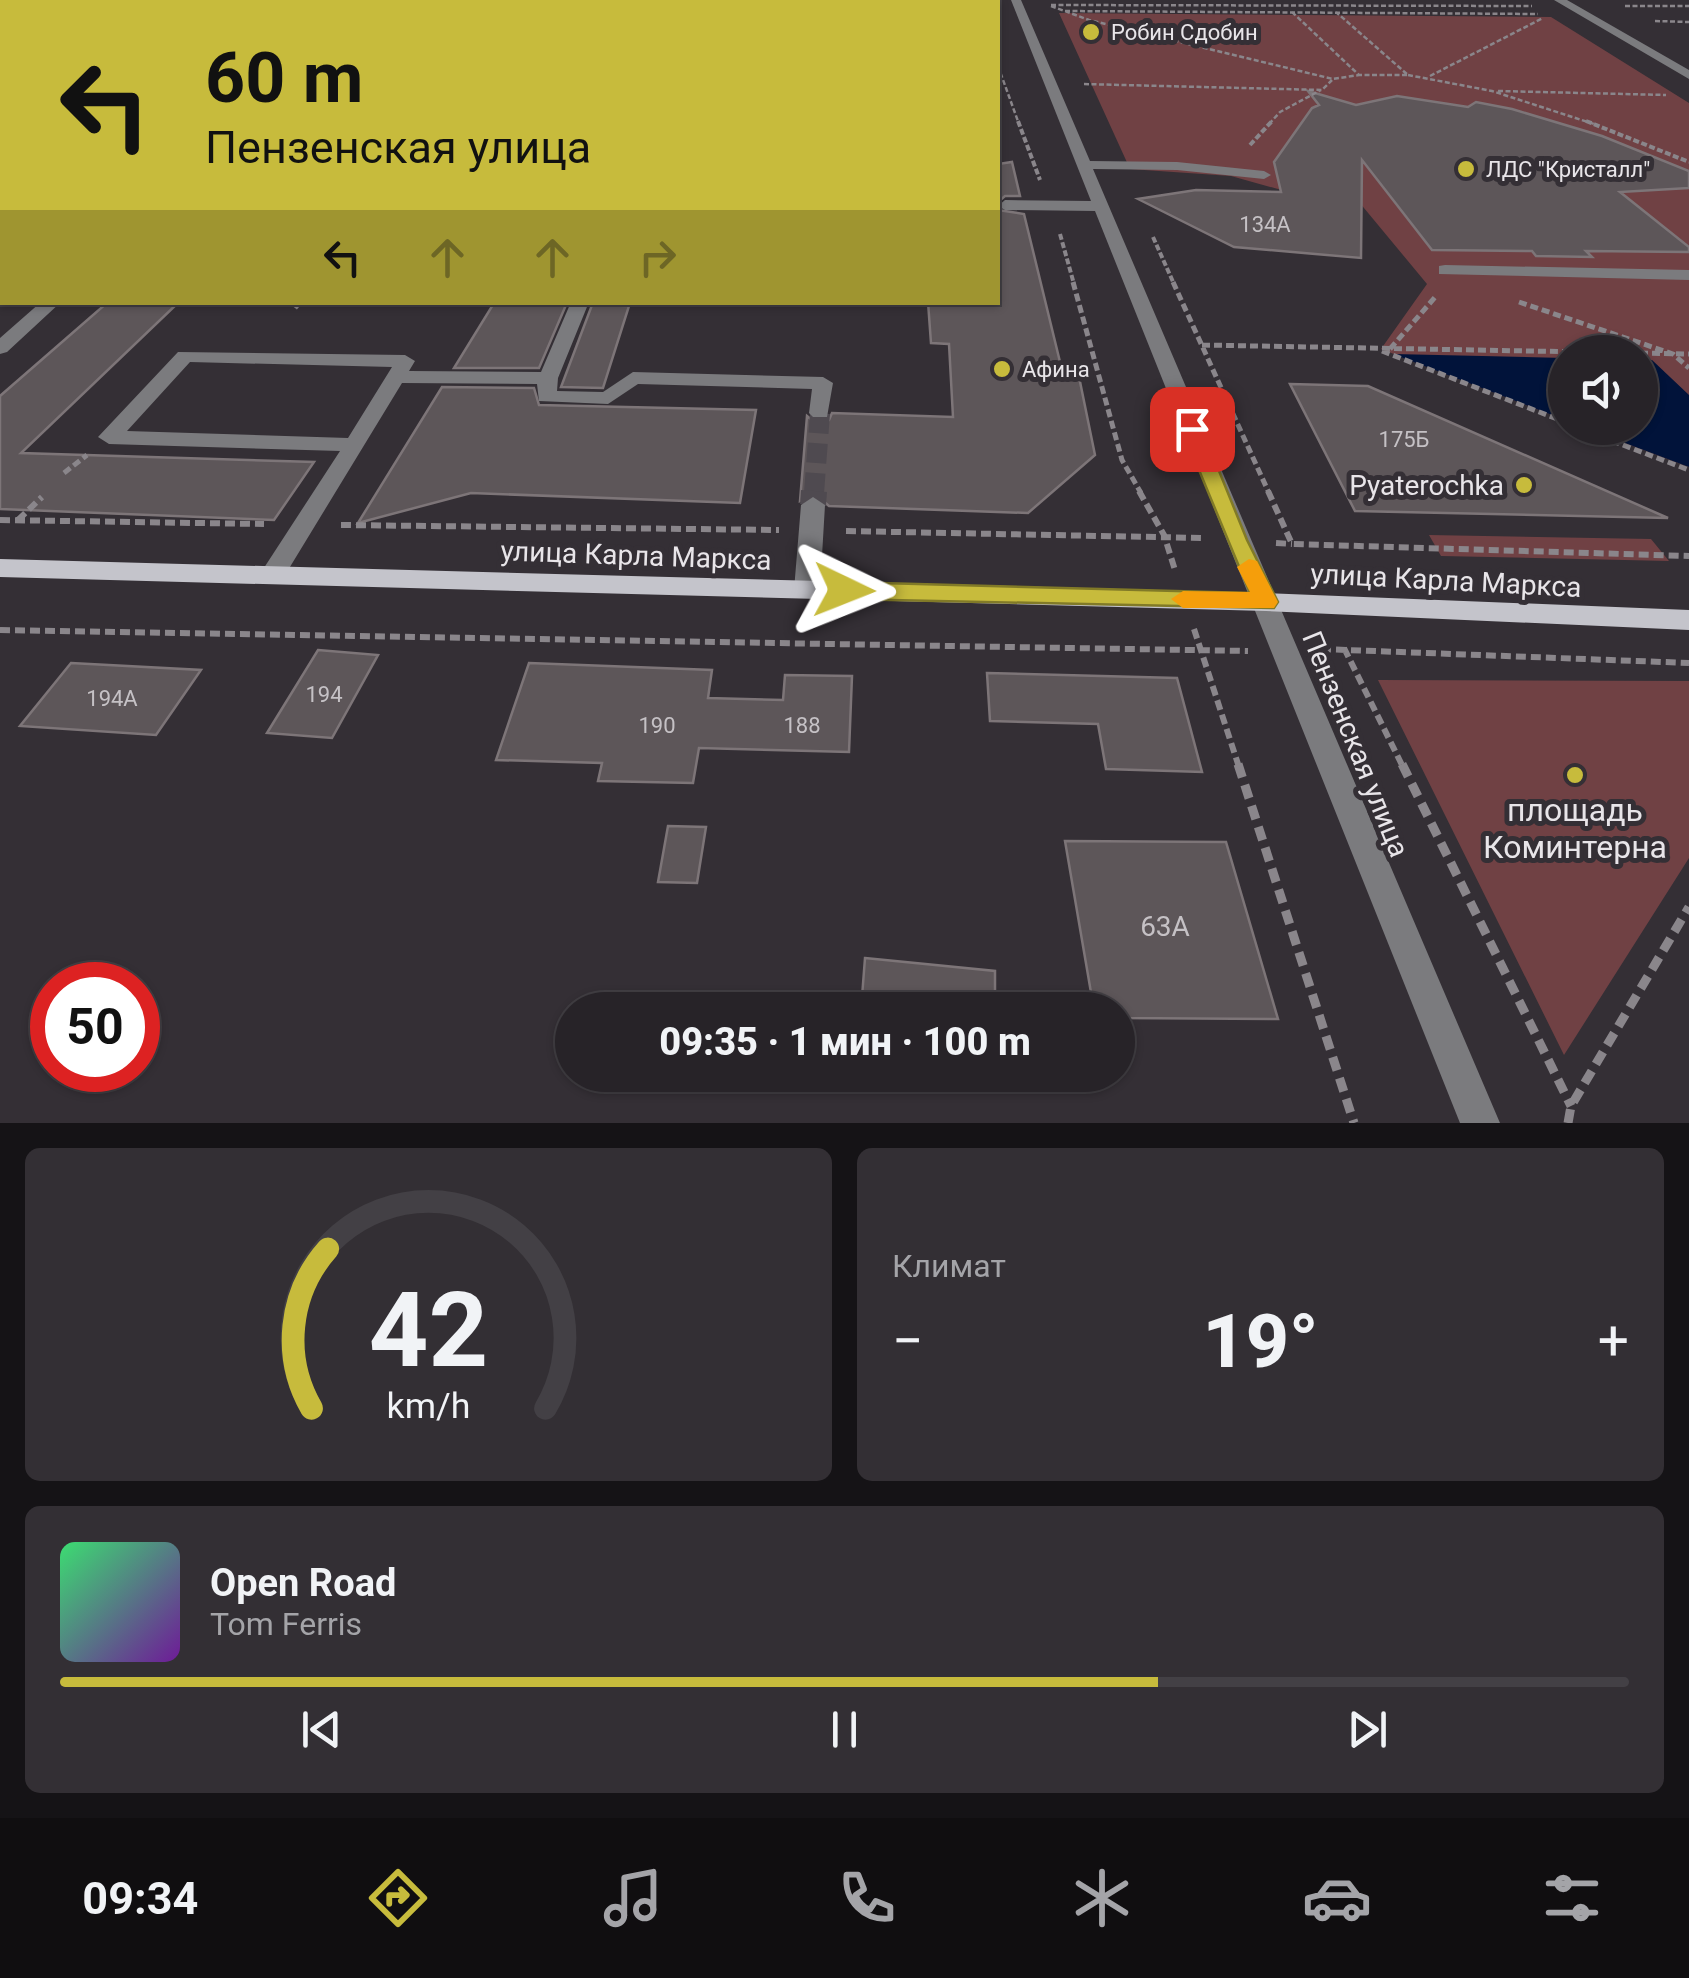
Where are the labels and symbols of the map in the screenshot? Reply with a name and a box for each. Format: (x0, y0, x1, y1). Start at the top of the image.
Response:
place label: Робин Сдобин (1111, 20, 1258, 45)
marker: Робин Сдобин (1080, 21, 1102, 43)
place label: ЛДС "Кристалл" (1486, 157, 1650, 182)
marker: ЛДС "Кристалл" (1455, 158, 1477, 180)
house number: 134А (1239, 212, 1291, 237)
place label: Афина (1022, 357, 1090, 382)
marker: Афина (991, 358, 1013, 380)
pin (1150, 387, 1235, 472)
house number: 175Б (1379, 427, 1429, 452)
place label: Pyaterochka (1349, 469, 1504, 502)
marker: Pyaterochka (1513, 474, 1535, 496)
street label: улица Карла Маркса (500, 534, 772, 577)
position arrow (792, 538, 896, 642)
street label: улица Карла Маркса (1310, 557, 1582, 604)
street label: Пензенская улица (1295, 627, 1416, 862)
house number: 194 (305, 682, 343, 707)
house number: 194А (86, 686, 138, 711)
house number: 190 (638, 713, 676, 738)
house number: 188 (783, 713, 821, 738)
marker: площадь Коминтерна (1564, 764, 1586, 786)
place label: площадь Коминтерна (1483, 791, 1667, 866)
house number: 63А (1140, 910, 1190, 943)
speed limit sign: 50 (30, 962, 160, 1092)

